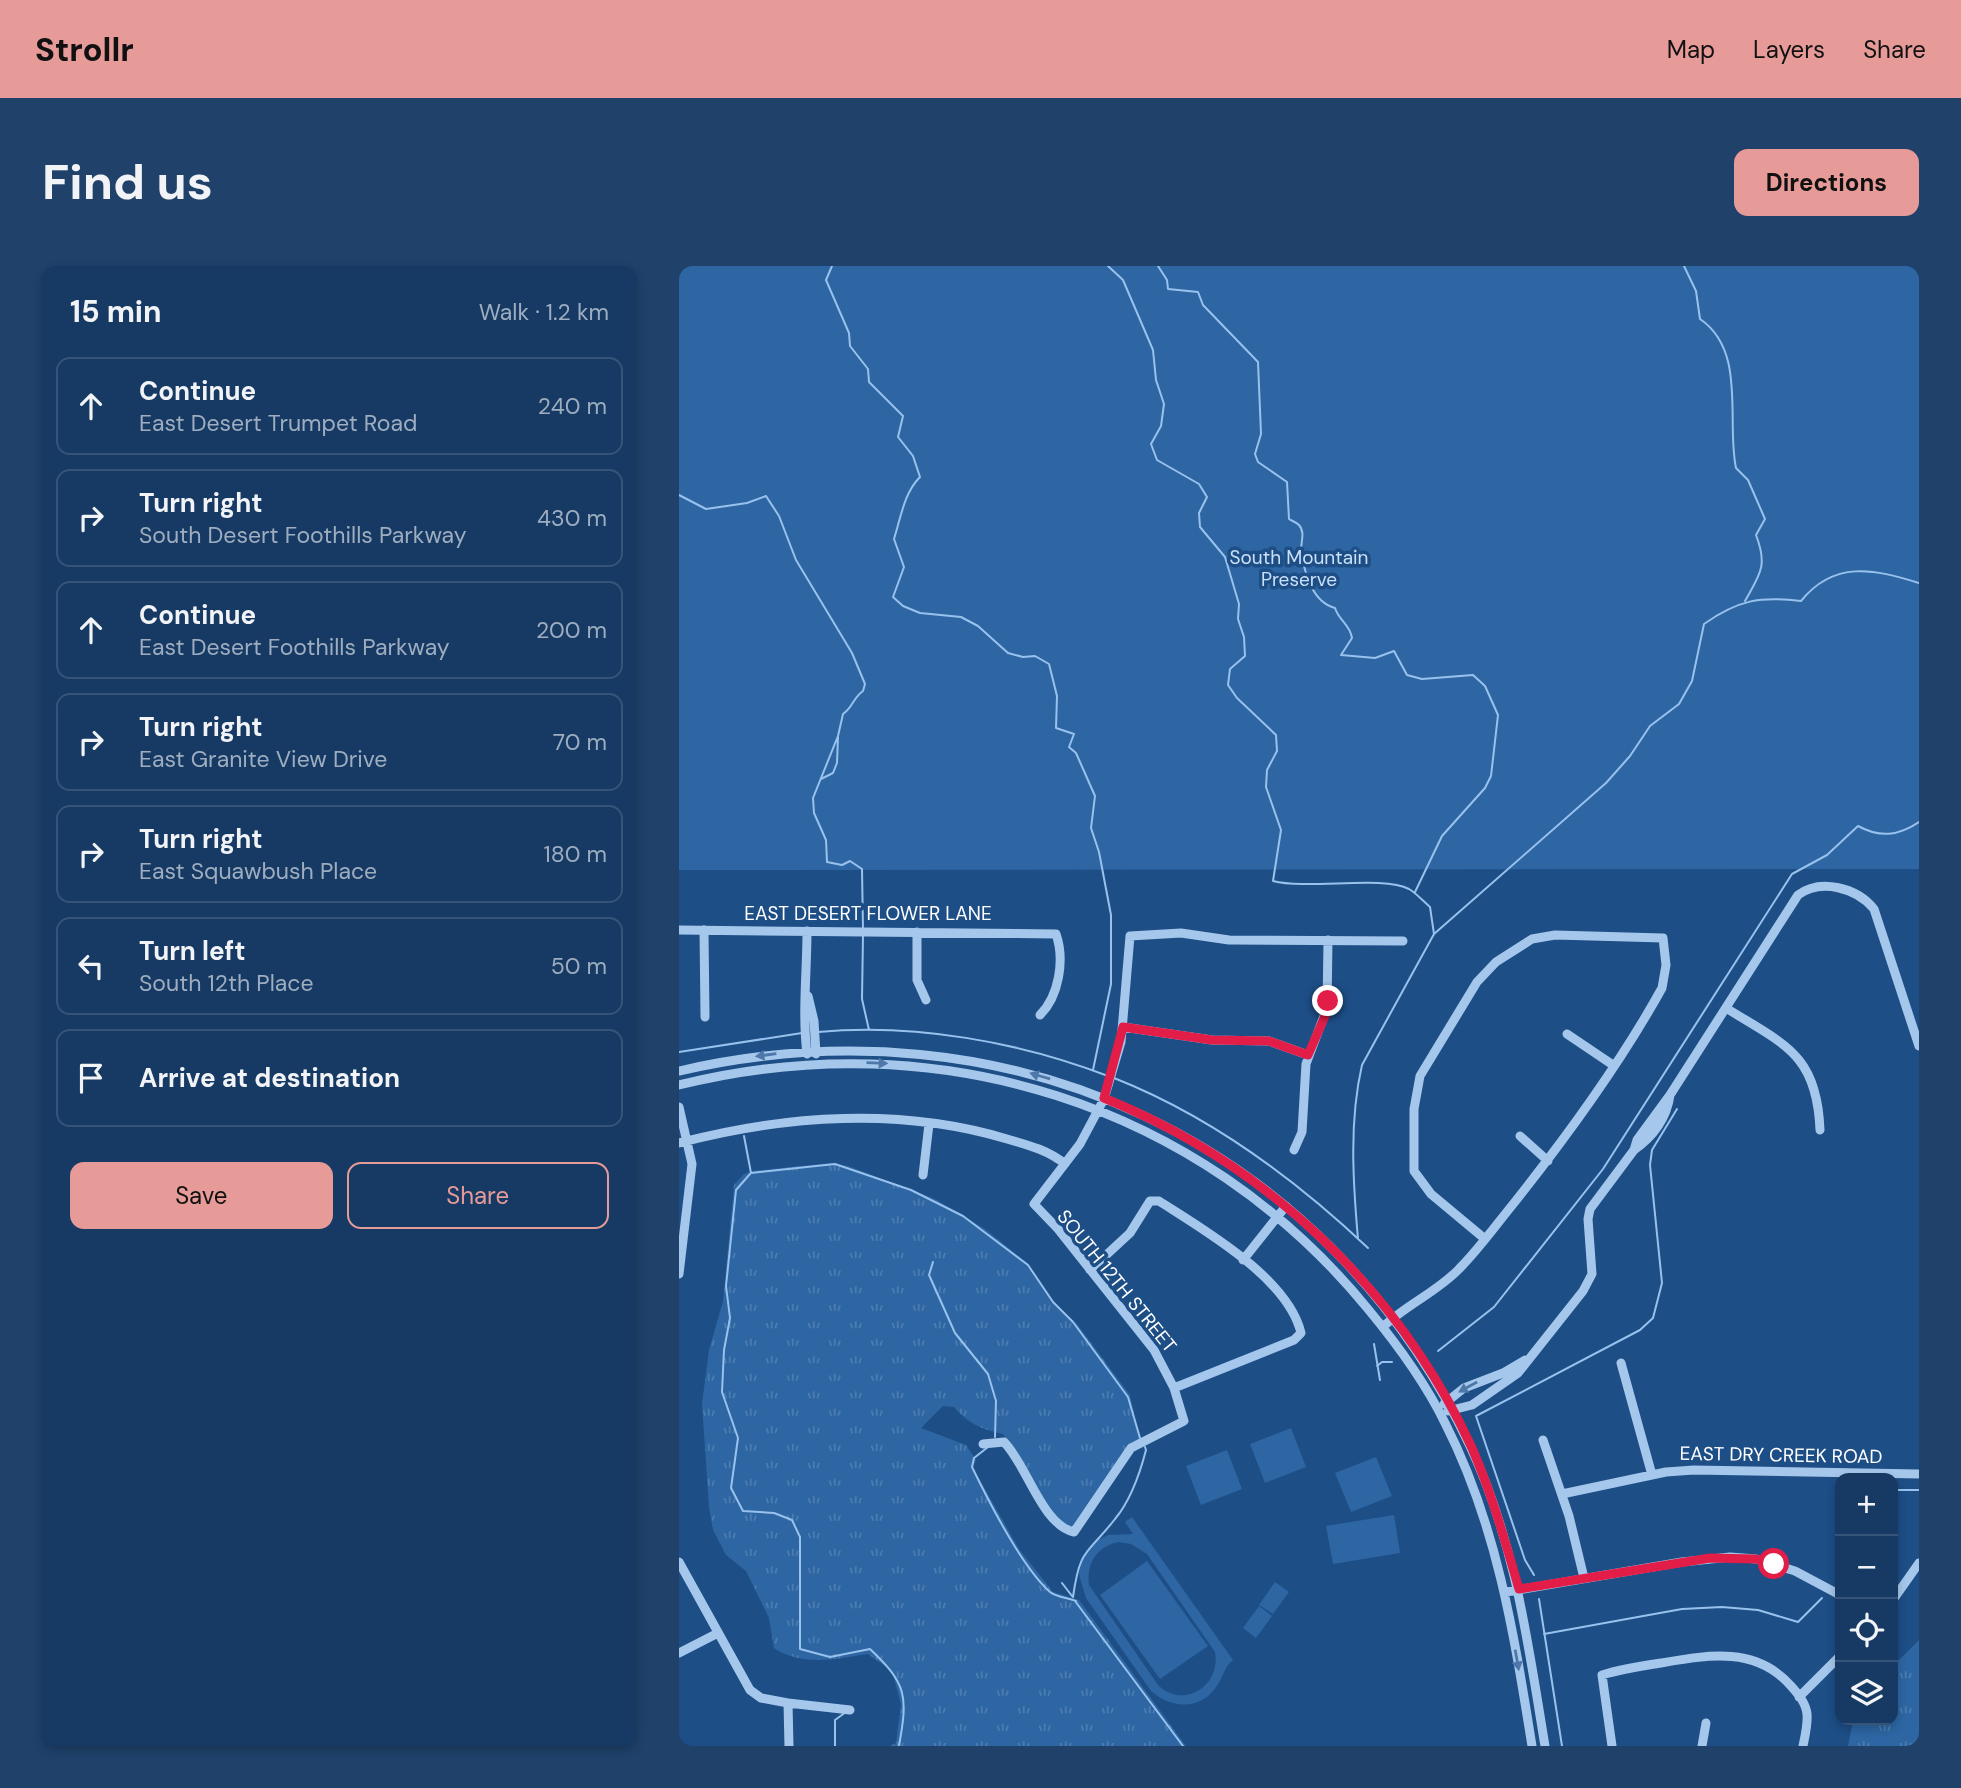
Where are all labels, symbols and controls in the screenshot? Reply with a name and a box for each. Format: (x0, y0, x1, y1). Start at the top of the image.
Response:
text: Strollr (35, 28, 134, 71)
text: Map (1667, 34, 1715, 65)
text: Layers (1753, 34, 1825, 65)
text: Share (1863, 34, 1926, 65)
button: Directions (1734, 149, 1919, 216)
text: Find us (42, 150, 213, 214)
text: 15 min (70, 292, 162, 331)
text: Walk · 1.2 km (479, 297, 609, 327)
text: Continue (139, 374, 256, 408)
icon: ahead (72, 387, 110, 425)
text: 240 m (538, 391, 607, 421)
text: East Desert Trumpet Road (139, 408, 417, 438)
text: Turn right (139, 486, 263, 520)
icon: right (72, 499, 110, 537)
text: 430 m (537, 503, 607, 533)
text: South Desert Foothills Parkway (139, 520, 467, 550)
park label: South Mountain Preserve (1230, 545, 1368, 592)
text: Continue (139, 598, 256, 632)
icon: ahead (72, 611, 110, 649)
text: 200 m (536, 615, 607, 645)
text: East Desert Foothills Parkway (139, 632, 450, 662)
text: Turn right (139, 710, 263, 744)
icon: right (72, 723, 110, 761)
text: 70 m (553, 727, 607, 757)
text: East Granite View Drive (139, 744, 387, 774)
text: Turn right (139, 822, 263, 856)
icon: right (72, 835, 110, 873)
text: 180 m (543, 839, 607, 869)
text: East Squawbush Place (139, 856, 377, 886)
street label: EAST DESERT FLOWER LANE (744, 901, 992, 926)
text: Turn left (139, 934, 246, 968)
icon: left (72, 947, 110, 985)
text: 50 m (551, 951, 607, 981)
text: South 12th Place (139, 968, 314, 998)
route end (1312, 985, 1343, 1016)
one-way arrow (755, 1050, 777, 1061)
one-way arrow (866, 1057, 888, 1068)
icon: arrive (72, 1059, 110, 1097)
text: Arrive at destination (139, 1061, 400, 1095)
one-way arrow (1029, 1070, 1050, 1080)
button: Save (70, 1162, 333, 1229)
button: Share (347, 1162, 609, 1229)
street label: SOUTH 12TH STREET (1052, 1204, 1183, 1358)
one-way arrow (1458, 1381, 1478, 1393)
street label: EAST DRY CREEK ROAD (1679, 1441, 1883, 1469)
map controls (1835, 1473, 1898, 1725)
button: + (1835, 1473, 1898, 1536)
button: − (1835, 1536, 1898, 1599)
route start (1758, 1548, 1789, 1579)
button: locate (1835, 1599, 1898, 1662)
one-way arrow (1512, 1649, 1523, 1671)
button: layers (1835, 1662, 1898, 1725)

